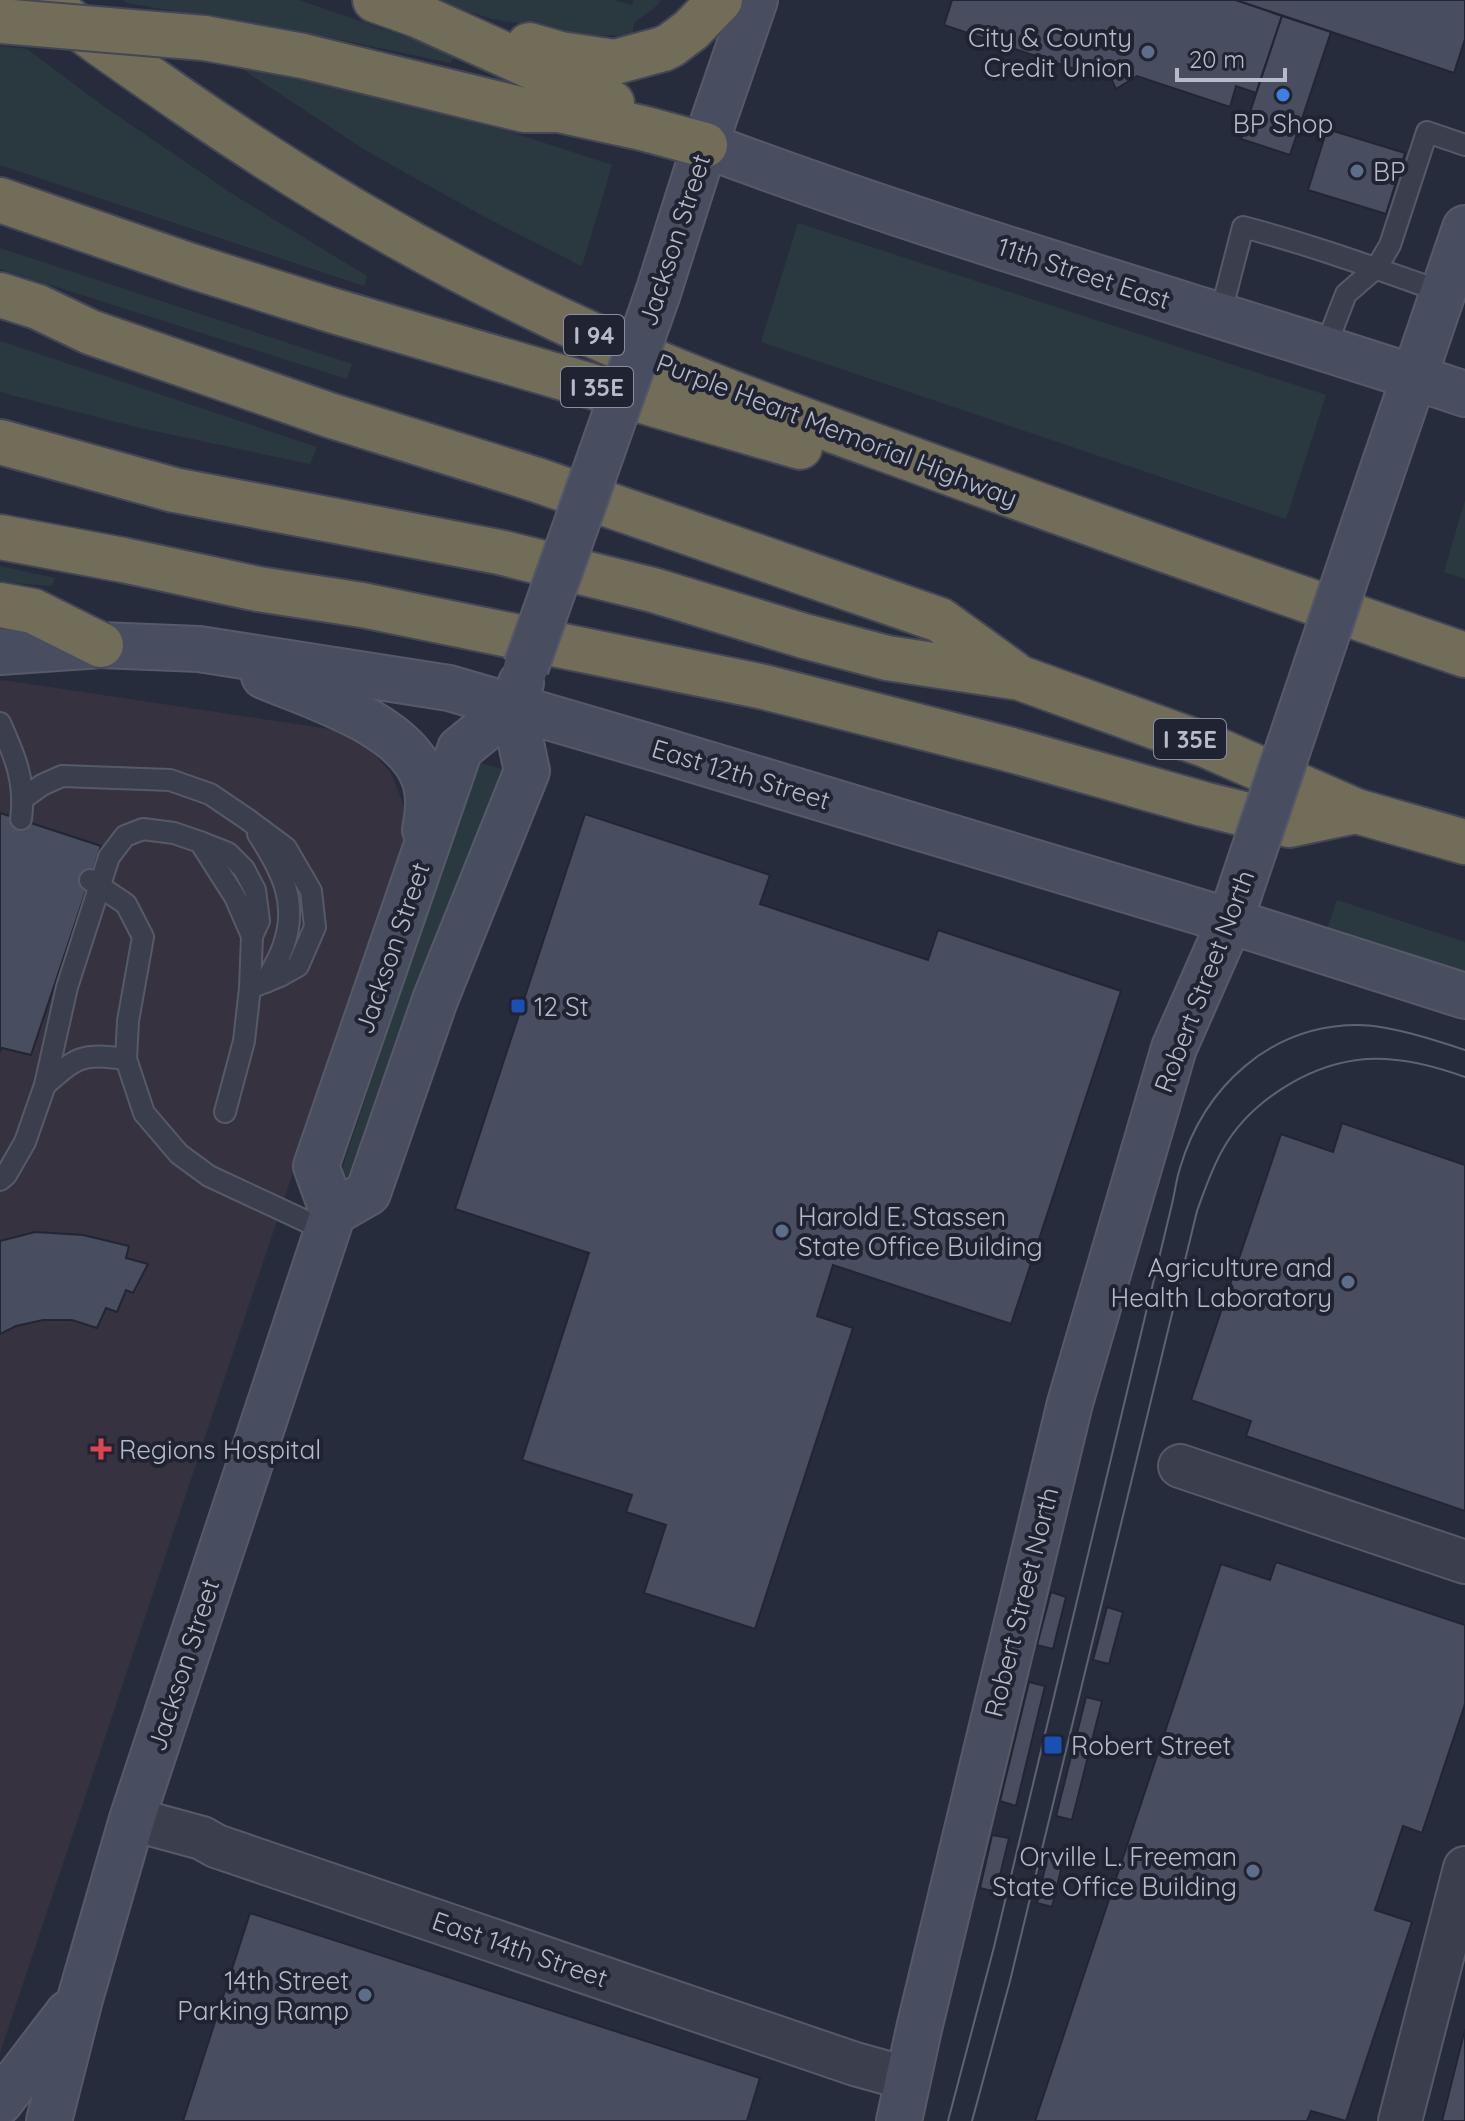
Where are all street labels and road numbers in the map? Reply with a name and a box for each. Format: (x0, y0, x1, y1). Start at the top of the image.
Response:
street label: Jackson Street (631, 150, 717, 330)
street label: 11th Street East (993, 230, 1175, 316)
road number: I 94 (564, 315, 624, 355)
street label: Purple Heart Memorial Highway (652, 346, 1022, 514)
road number: I 35E (561, 367, 633, 407)
road number: I 35E (1154, 719, 1226, 759)
street label: East 12th Street (648, 731, 834, 817)
street label: Jackson Street (347, 858, 437, 1038)
street label: Robert Street North (1146, 865, 1262, 1097)
street label: Robert Street North (976, 1484, 1066, 1720)
street label: Jackson Street (140, 1575, 226, 1755)
street label: East 14th Street (428, 1904, 612, 1994)

